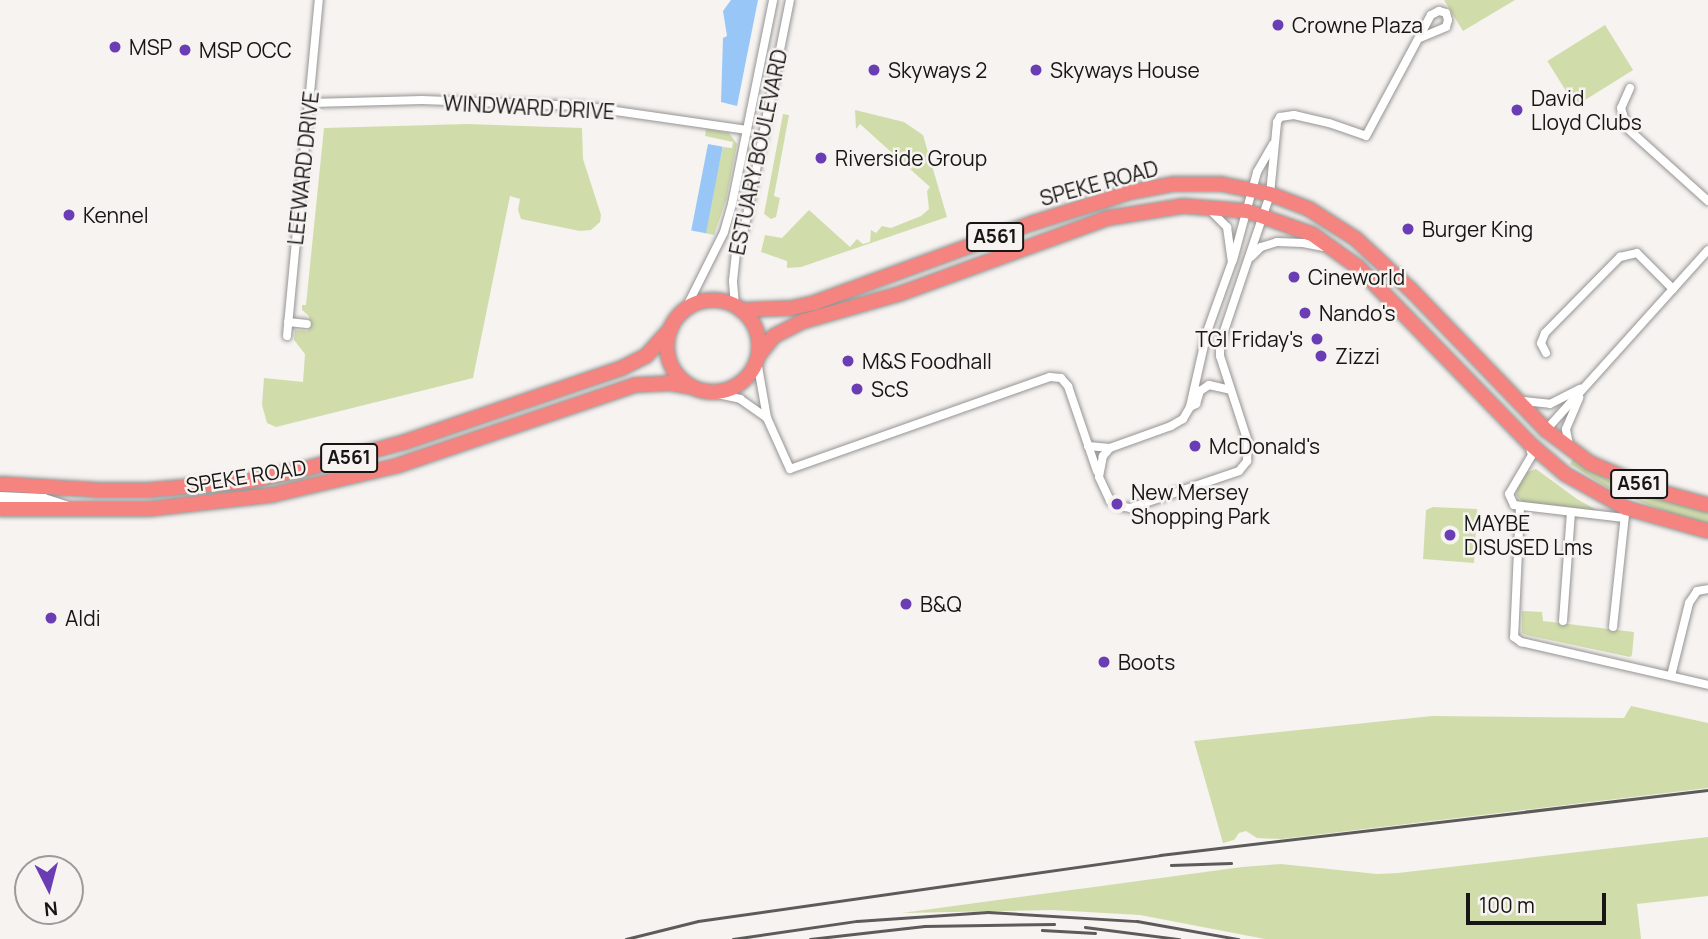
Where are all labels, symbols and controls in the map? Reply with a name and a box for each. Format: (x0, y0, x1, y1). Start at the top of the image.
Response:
place label: Crowne Plaza (1292, 12, 1423, 38)
marker: Crowne Plaza (1270, 17, 1286, 33)
place label: MSP (129, 34, 172, 60)
place label: MSP OCC (199, 37, 292, 63)
marker: MSP (107, 39, 123, 55)
marker: MSP OCC (177, 42, 193, 58)
street label: ESTUARY BOULEVARD (724, 46, 792, 258)
place label: Skyways 2 (888, 57, 987, 83)
place label: Skyways House (1050, 57, 1200, 83)
marker: Skyways 2 (866, 62, 882, 78)
marker: Skyways House (1028, 62, 1044, 78)
place label: David Lloyd Clubs (1531, 85, 1642, 135)
street label: LEEWARD DRIVE (282, 90, 324, 246)
street label: WINDWARD DRIVE (442, 90, 616, 124)
marker: David Lloyd Clubs (1509, 102, 1525, 118)
place label: Riverside Group (835, 145, 987, 171)
marker: Riverside Group (813, 150, 829, 166)
street label: SPEKE ROAD (1037, 155, 1161, 211)
place label: Kennel (83, 202, 149, 228)
marker: Kennel (61, 207, 77, 223)
place label: Burger King (1422, 216, 1533, 242)
road number: A561 (965, 221, 1025, 252)
marker: Burger King (1400, 221, 1416, 237)
place label: Cineworld (1308, 264, 1405, 290)
marker: Cineworld (1286, 269, 1302, 285)
place label: Nando's (1319, 300, 1396, 326)
marker: Nando's (1297, 305, 1313, 321)
place label: TGI Friday's (1195, 326, 1303, 352)
marker: TGI Friday's (1309, 331, 1325, 347)
place label: Zizzi (1335, 343, 1380, 369)
place label: M&S Foodhall (862, 348, 992, 374)
marker: Zizzi (1313, 348, 1329, 364)
marker: M&S Foodhall (840, 353, 856, 369)
place label: ScS (871, 376, 909, 402)
marker: ScS (849, 381, 865, 397)
place label: McDonald's (1209, 433, 1320, 459)
marker: McDonald's (1187, 438, 1203, 454)
road number: A561 (319, 442, 379, 474)
street label: SPEKE ROAD (184, 454, 308, 498)
road number: A561 (1609, 468, 1669, 499)
place label: New Mersey Shopping Park (1131, 479, 1270, 529)
marker: New Mersey Shopping Park (1109, 496, 1125, 512)
place label: MAYBE DISUSED Lms (1464, 510, 1593, 560)
marker: MAYBE DISUSED Lms (1442, 527, 1458, 543)
place label: B&Q (920, 591, 962, 617)
marker: B&Q (898, 596, 914, 612)
place label: Aldi (65, 605, 101, 631)
marker: Aldi (43, 610, 59, 626)
place label: Boots (1118, 649, 1175, 675)
marker: Boots (1096, 654, 1112, 670)
north arrow (14, 855, 84, 925)
scale bar (1470, 880, 1610, 924)
text: 100 m (1479, 891, 1535, 919)
text: N (43, 895, 59, 923)

